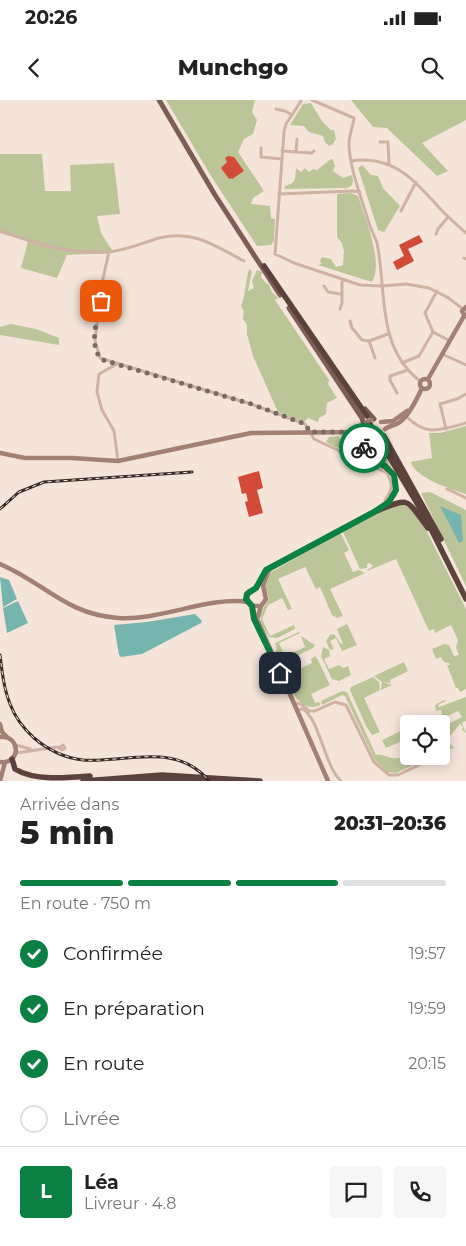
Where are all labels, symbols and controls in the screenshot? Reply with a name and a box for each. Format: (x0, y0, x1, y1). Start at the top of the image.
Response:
text: 20:26 (25, 6, 77, 29)
icon: back (20, 54, 48, 82)
text: Munchgo (178, 54, 288, 81)
icon: search (418, 54, 446, 82)
pin (80, 280, 122, 322)
icon: bag (87, 287, 115, 315)
courier (339, 423, 389, 473)
icon: bike (350, 434, 378, 462)
pin (259, 652, 301, 694)
icon: home (266, 659, 294, 687)
map controls (400, 715, 450, 765)
button: locate (400, 715, 450, 765)
text: Arrivée dans (20, 795, 119, 814)
text: 20:31–20:36 (334, 812, 446, 835)
text: 5 min (20, 813, 114, 852)
text: En route · 750 m (20, 894, 151, 913)
icon: check (20, 940, 48, 968)
text: Confirmée (63, 942, 163, 965)
text: 19:57 (409, 944, 446, 963)
icon: check (20, 995, 48, 1023)
text: En préparation (63, 997, 205, 1020)
text: 19:59 (408, 999, 446, 1018)
icon: check (20, 1050, 48, 1078)
text: En route (63, 1052, 144, 1075)
text: 20:15 (408, 1054, 446, 1073)
text: Livrée (63, 1107, 120, 1130)
button: chat (330, 1166, 382, 1218)
button: phone (394, 1166, 446, 1218)
text: Léa (84, 1171, 119, 1194)
text: L (40, 1180, 52, 1203)
text: Livreur · 4.8 (84, 1194, 177, 1213)

